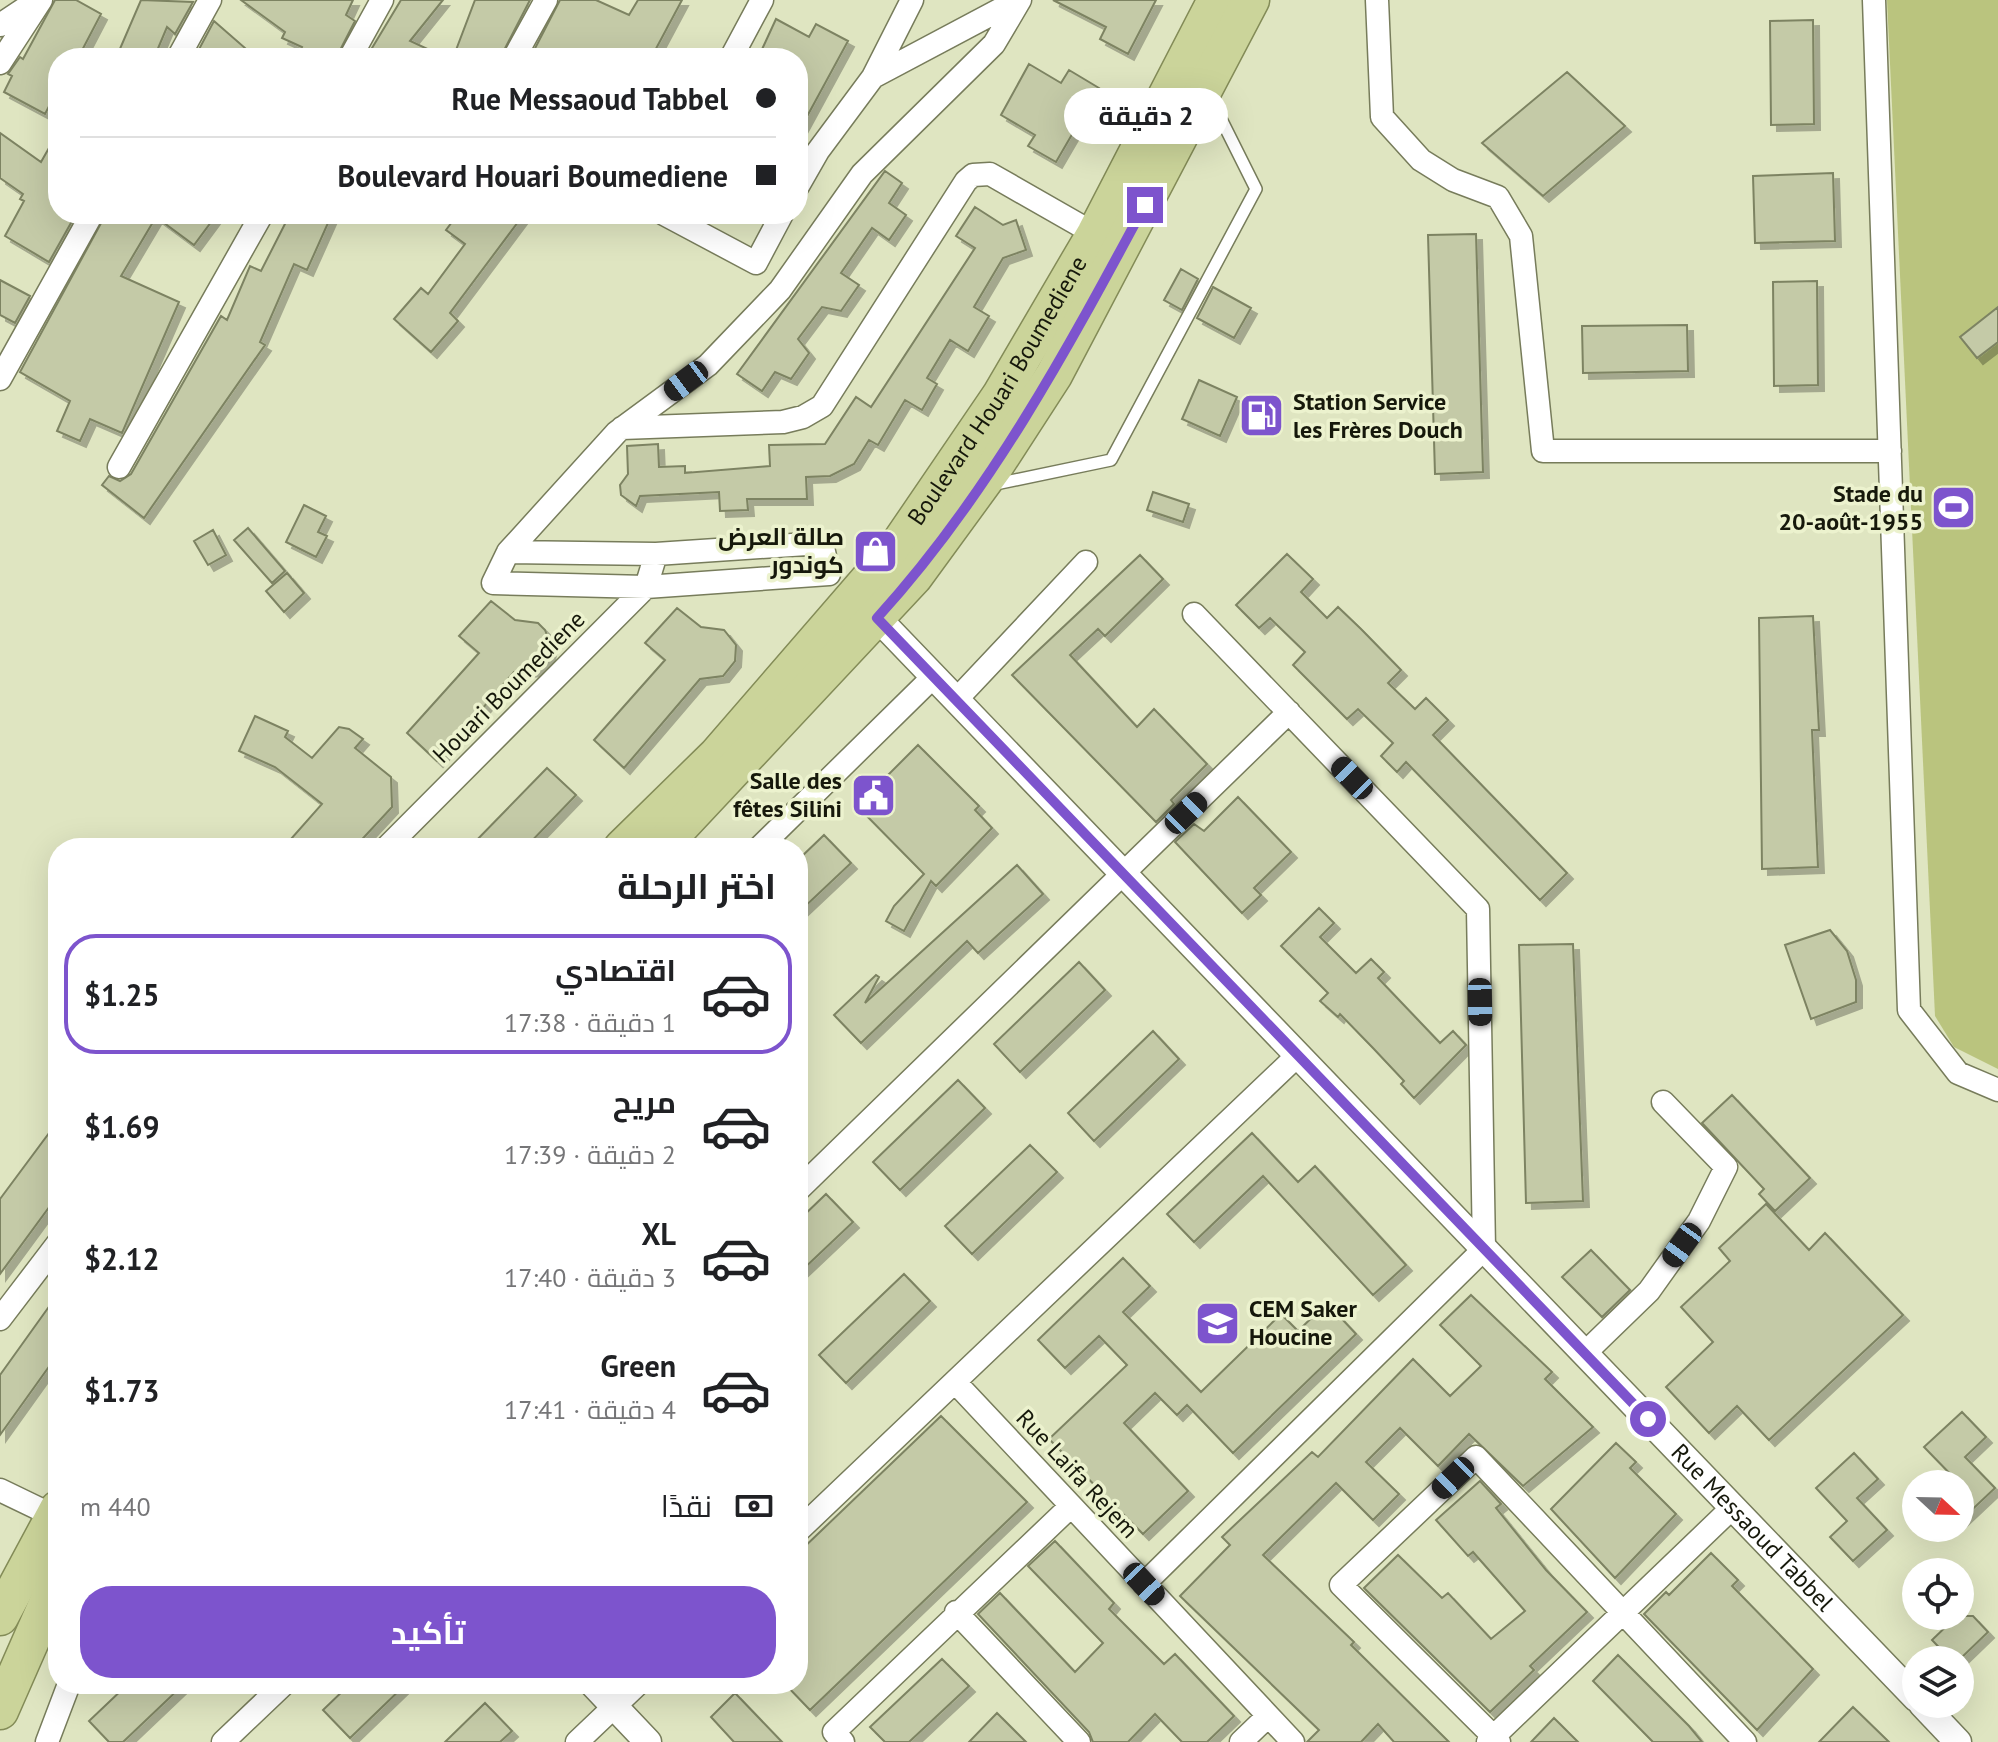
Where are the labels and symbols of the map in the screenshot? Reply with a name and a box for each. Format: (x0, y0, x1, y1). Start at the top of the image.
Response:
callout: 2 دقيقة (1063, 89, 1227, 145)
route end (1127, 187, 1163, 223)
street label: Boulevard Houari Boumediene (900, 250, 1094, 531)
car (660, 357, 712, 405)
place label: Station Service les Frères Douch (1293, 386, 1463, 445)
fuel station icon: Station Service les Frères Douch (1238, 392, 1286, 440)
place label: Stade du 20-août-1955 (1778, 478, 1923, 537)
sports icon: Stade du 20-août-1955 (1930, 484, 1978, 532)
place label: صالة العرض كوندور (718, 521, 844, 580)
shop icon: صالة العرض كوندور (851, 527, 899, 575)
street label: Houari Boumediene (426, 604, 591, 769)
car (1327, 752, 1377, 804)
place label: Salle des fêtes Silini (733, 765, 842, 824)
public building icon: Salle des fêtes Silini (849, 771, 897, 819)
car (1160, 788, 1212, 838)
car (1468, 978, 1492, 1026)
car (1658, 1219, 1706, 1271)
place label: CEM Saker Houcine (1249, 1293, 1358, 1352)
school or university icon: CEM Saker Houcine (1194, 1299, 1242, 1347)
route start (1630, 1401, 1666, 1437)
street label: Rue Laifa Rejem (1010, 1403, 1145, 1545)
street label: Rue Messaoud Tabbel (1665, 1437, 1840, 1618)
car (1427, 1453, 1479, 1503)
north arrow (1902, 1470, 1974, 1542)
car (1119, 1558, 1169, 1610)

